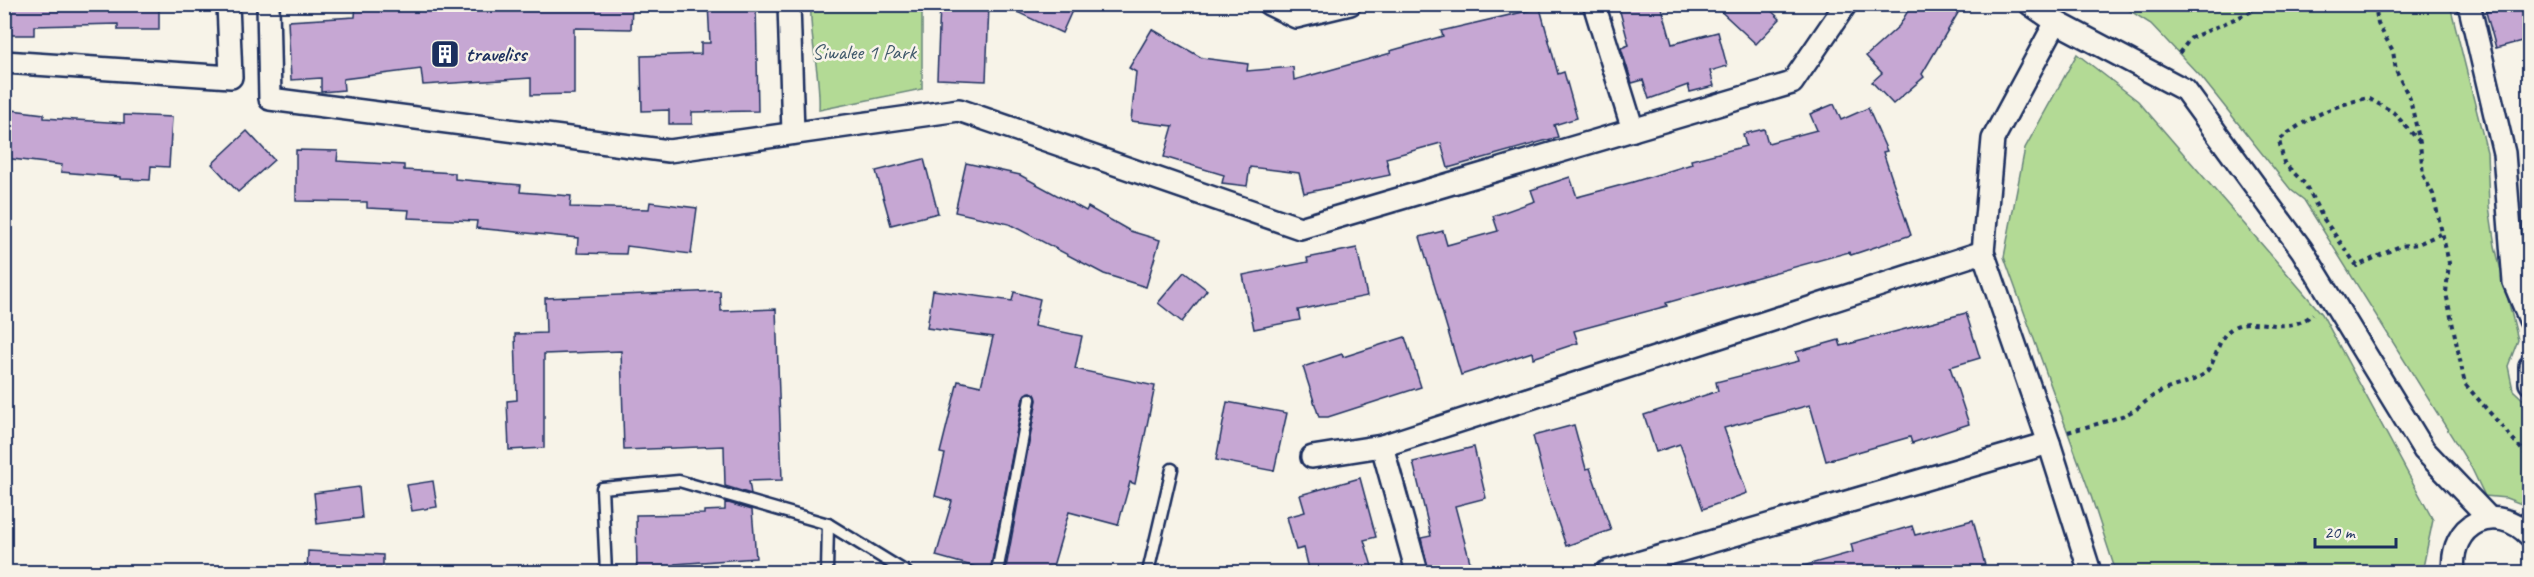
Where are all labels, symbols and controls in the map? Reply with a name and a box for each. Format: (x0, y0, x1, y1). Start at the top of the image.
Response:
building icon: traveliss (429, 38, 461, 70)
park label: Siwalee 1 Park (812, 39, 917, 65)
place label: traveliss (466, 41, 529, 67)
scale bar (2315, 511, 2396, 549)
text: 20 m (2324, 521, 2357, 543)

